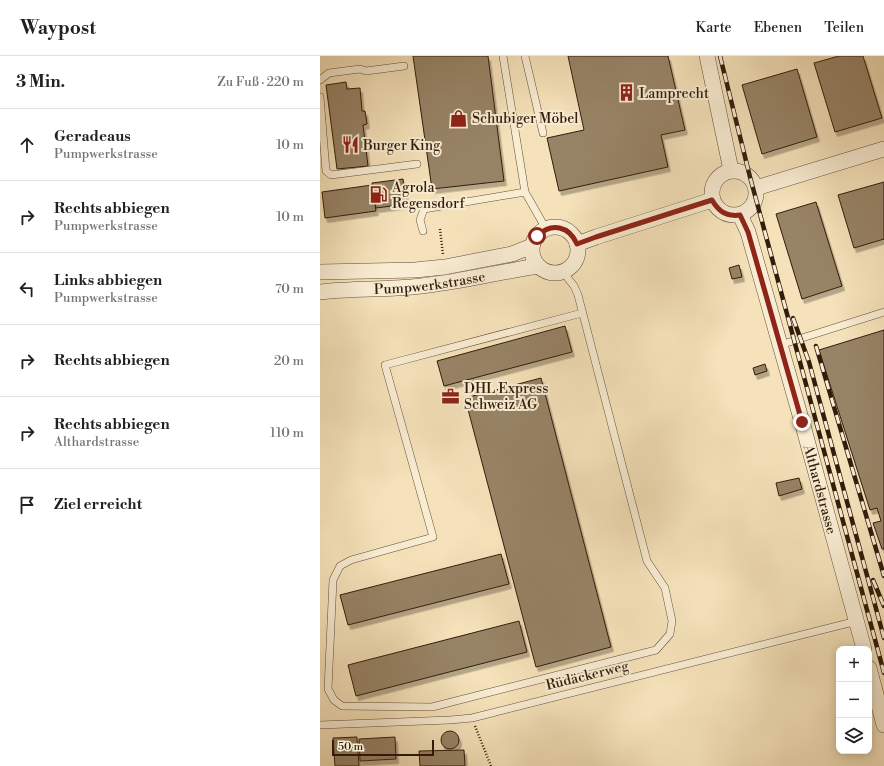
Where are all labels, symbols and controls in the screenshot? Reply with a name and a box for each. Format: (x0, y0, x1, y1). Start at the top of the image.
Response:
text: Waypost (20, 16, 96, 40)
text: Karte (695, 19, 732, 37)
text: Ebenen (754, 19, 802, 37)
text: Teilen (824, 19, 864, 37)
text: 3 Min. (16, 71, 65, 93)
text: Zu Fuß · 220 m (217, 74, 304, 90)
building icon: Lamprecht (616, 83, 636, 103)
place label: Lamprecht (639, 85, 709, 103)
shop icon: Schubiger Möbel (449, 108, 469, 128)
place label: Schubiger Möbel (472, 110, 578, 128)
text: Geradeaus (54, 127, 131, 146)
icon: ahead (16, 134, 38, 156)
restaurant icon: Burger King (340, 135, 360, 155)
text: 10 m (276, 137, 304, 153)
place label: Burger King (362, 137, 441, 155)
text: Pumpwerkstrasse (54, 146, 158, 162)
place label: Agrola Regensdorf (391, 179, 465, 213)
fuel station icon: Agrola Regensdorf (369, 185, 389, 205)
text: Rechts abbiegen (54, 199, 170, 218)
icon: right (16, 206, 38, 228)
text: 10 m (276, 209, 304, 225)
text: Pumpwerkstrasse (54, 218, 158, 234)
route start (528, 227, 546, 245)
street label: Pumpwerkstrasse (374, 268, 487, 299)
text: Links abbiegen (54, 271, 162, 290)
icon: left (16, 278, 38, 300)
text: 70 m (275, 281, 304, 297)
text: Pumpwerkstrasse (54, 290, 158, 306)
icon: right (16, 350, 38, 372)
text: Rechts abbiegen (54, 351, 170, 370)
text: 20 m (274, 353, 304, 369)
place label: DHL Express Schweiz AG (464, 380, 548, 414)
office icon: DHL Express Schweiz AG (441, 386, 461, 406)
route end (793, 413, 811, 431)
text: Rechts abbiegen (54, 415, 170, 434)
icon: right (16, 422, 38, 444)
text: 110 m (270, 425, 304, 441)
text: Althardstrasse (54, 434, 139, 450)
street label: Althardstrasse (798, 442, 840, 536)
icon: arrive (16, 494, 38, 516)
text: Ziel erreicht (54, 495, 142, 514)
map controls (836, 646, 872, 754)
button: + (836, 646, 872, 682)
street label: Rüdäckerweg (544, 657, 631, 695)
button: − (836, 682, 872, 718)
button: layers (836, 718, 872, 754)
scale bar (332, 738, 434, 757)
text: 50 m (338, 740, 363, 754)

